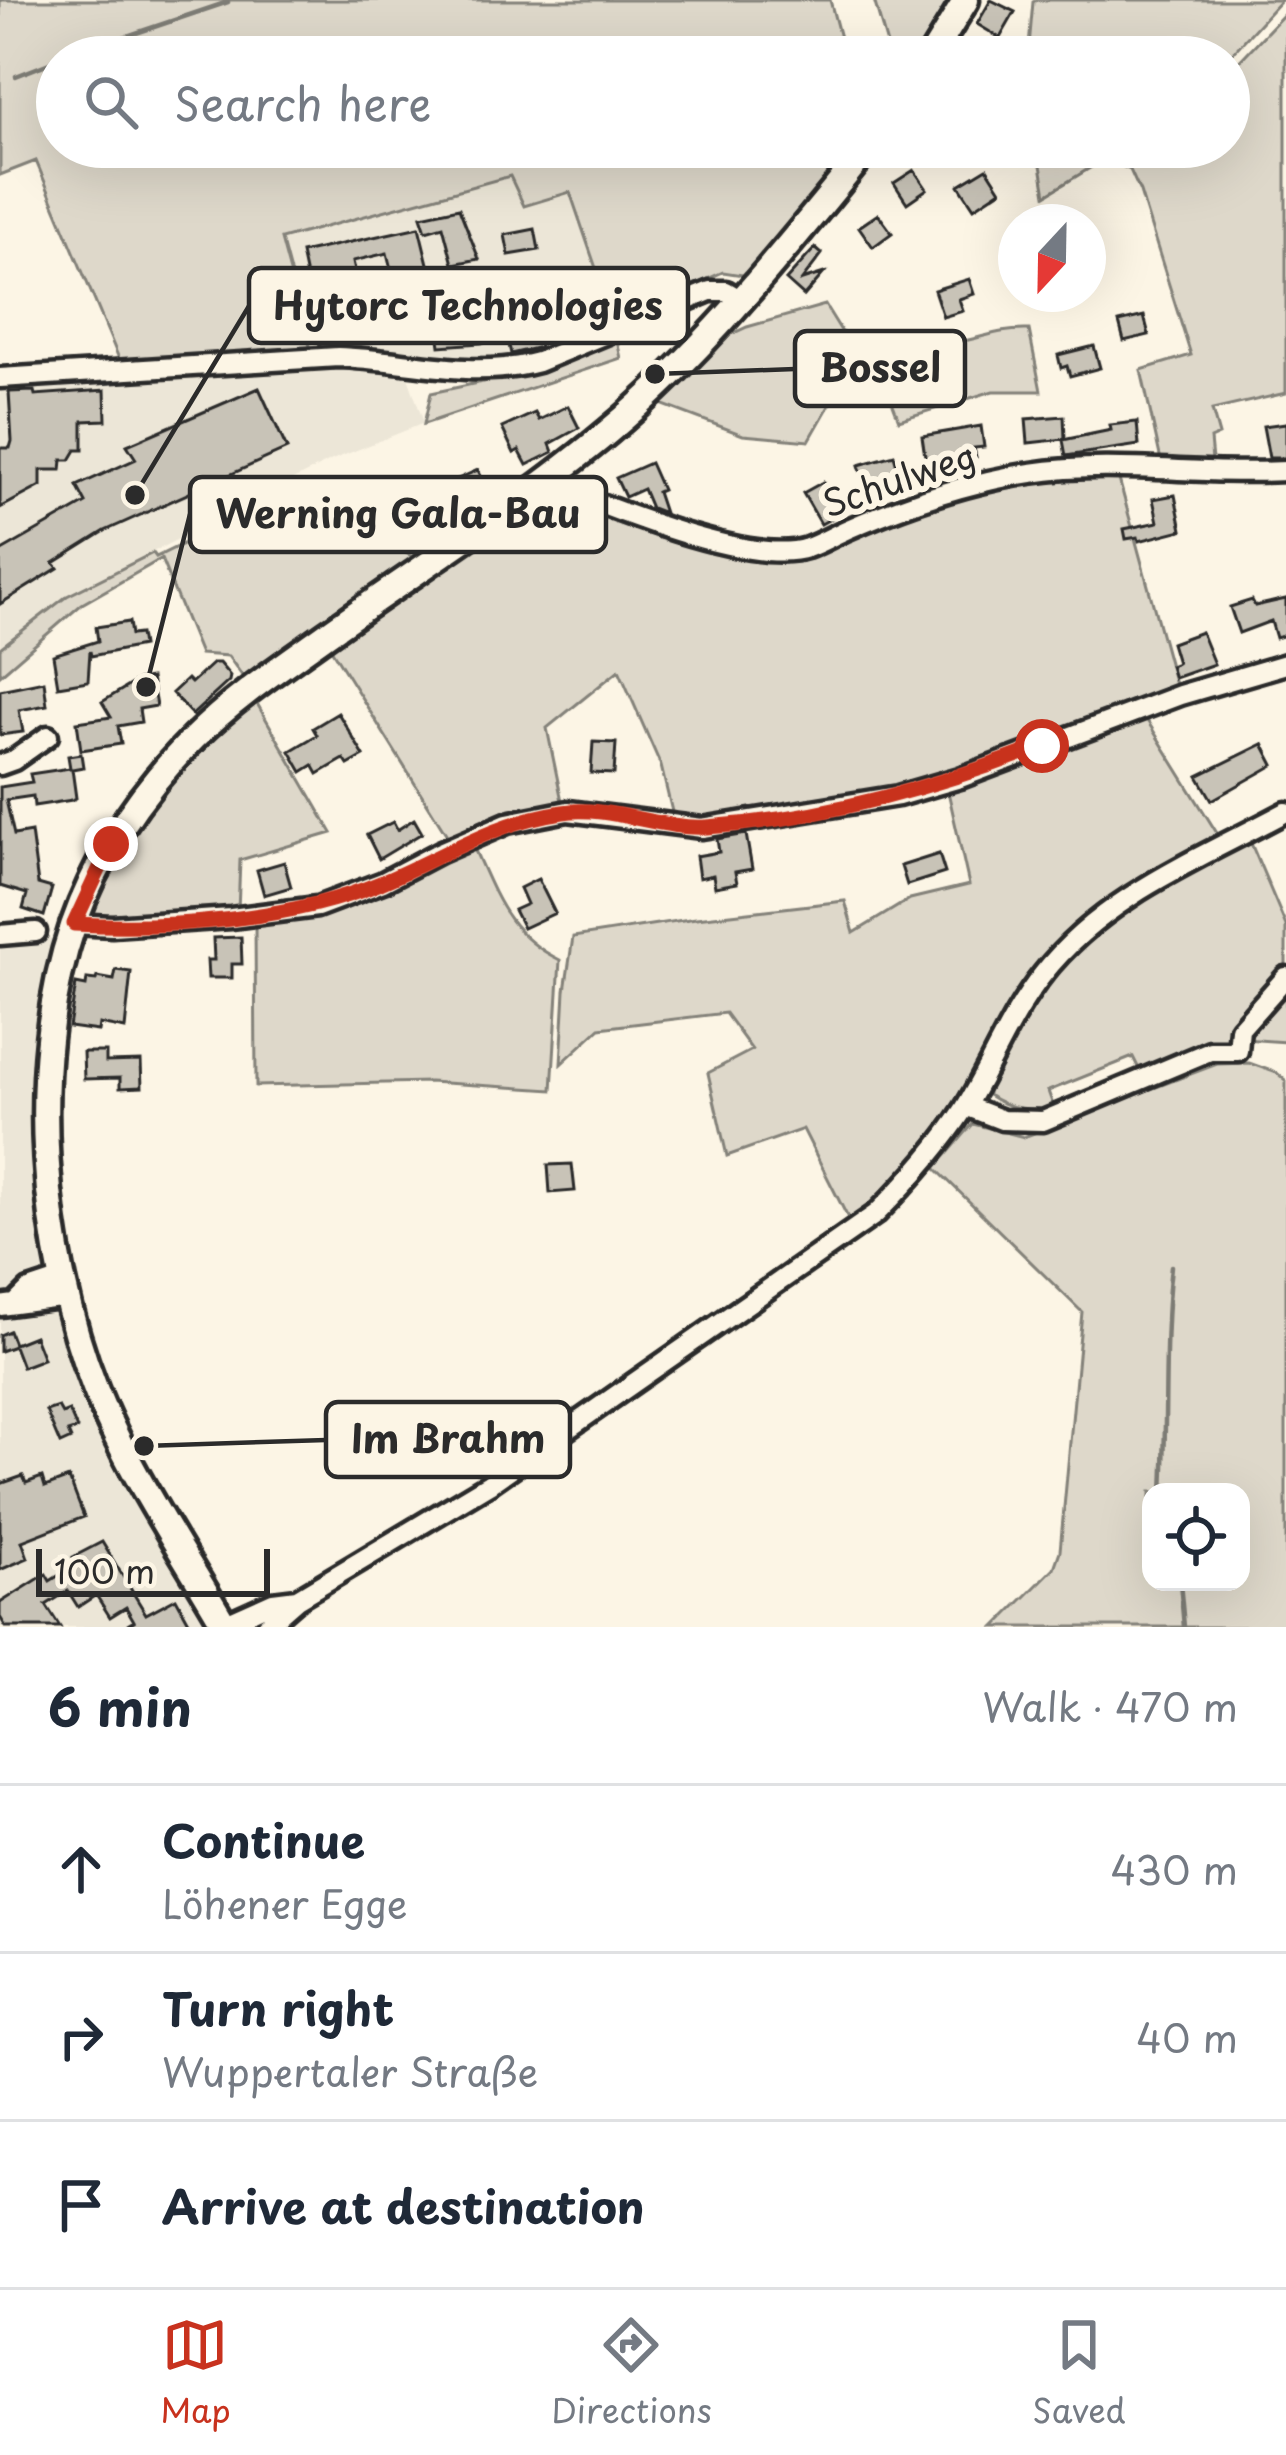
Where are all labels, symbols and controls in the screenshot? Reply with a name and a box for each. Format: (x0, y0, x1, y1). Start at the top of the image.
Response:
search box (36, 36, 1250, 168)
text: Search here (174, 68, 431, 136)
icon: search (78, 69, 144, 135)
north arrow (998, 204, 1106, 312)
callout: Hytorc Technologies (249, 268, 688, 343)
text: Hytorc Technologies (273, 274, 663, 333)
callout: Bossel (795, 331, 965, 406)
text: Bossel (819, 336, 941, 395)
street label: Schulweg (814, 427, 982, 530)
callout: Werning Gala-Bau (190, 477, 606, 552)
text: Werning Gala-Bau (215, 482, 581, 541)
route start (1015, 719, 1069, 773)
route end (84, 817, 138, 871)
callout: Im Brahm (326, 1402, 570, 1477)
text: Im Brahm (351, 1407, 545, 1466)
map controls (1142, 1483, 1250, 1591)
button: locate (1142, 1483, 1250, 1591)
scale bar (36, 1543, 270, 1596)
text: 100 m (54, 1545, 155, 1595)
text: 6 min (48, 1667, 192, 1744)
text: Walk · 470 m (982, 1676, 1238, 1735)
text: Continue (162, 1805, 365, 1873)
icon: ahead (48, 1836, 114, 1902)
text: 430 m (1111, 1839, 1238, 1898)
text: Löhener Egge (162, 1873, 408, 1932)
text: Turn right (162, 1973, 394, 2041)
icon: right (48, 2004, 114, 2070)
text: 40 m (1136, 2007, 1238, 2066)
text: Wuppertaler Straße (162, 2041, 538, 2100)
text: Arrive at destination (162, 2171, 645, 2239)
icon: arrive (48, 2172, 114, 2238)
tab: Map (160, 2312, 231, 2434)
tab: Directions (551, 2312, 712, 2434)
tab: Saved (1032, 2312, 1126, 2434)

